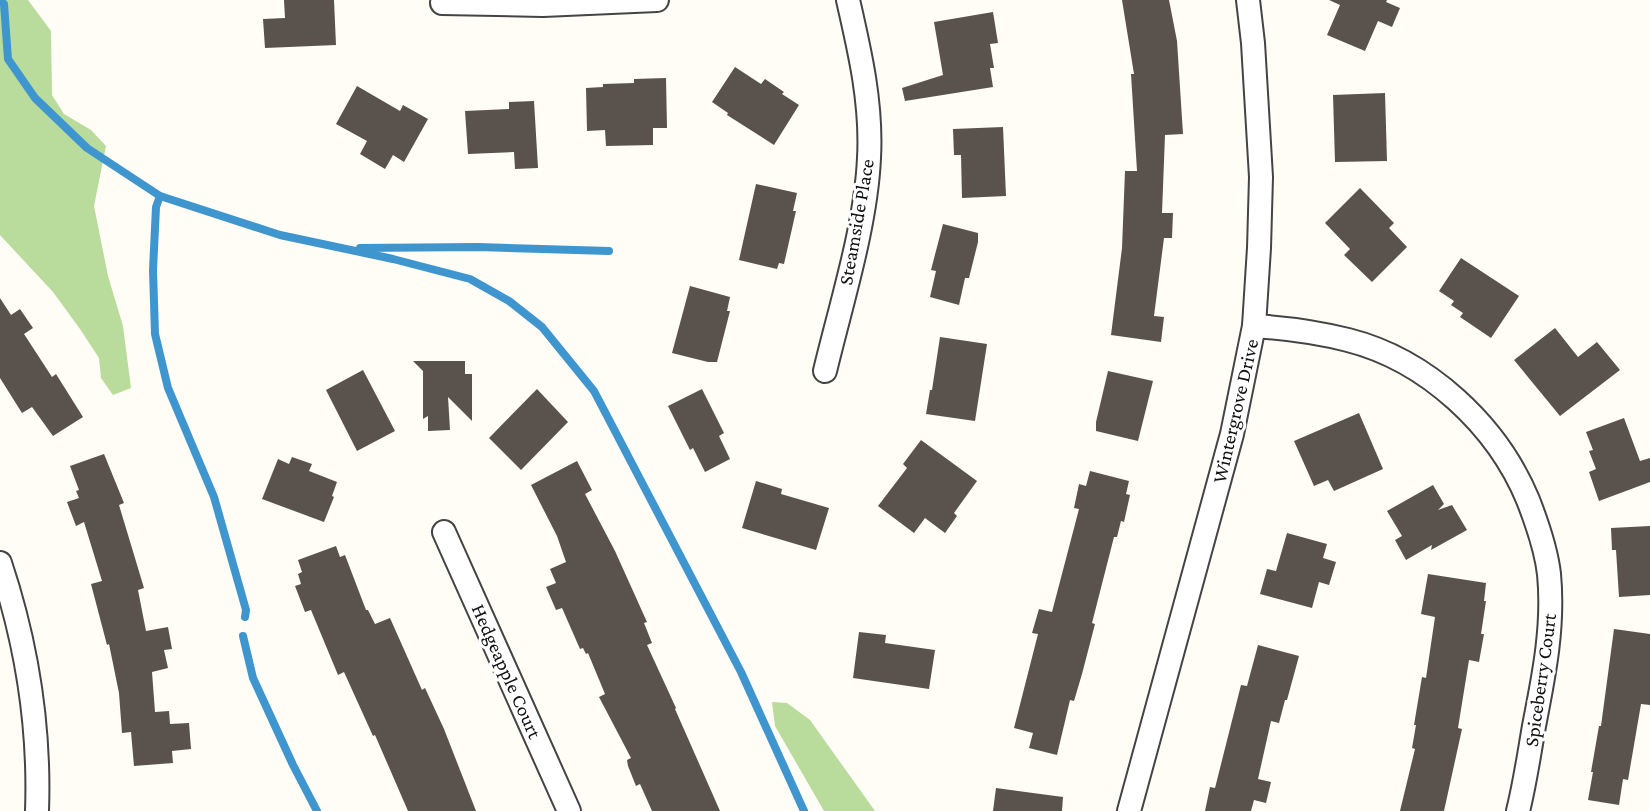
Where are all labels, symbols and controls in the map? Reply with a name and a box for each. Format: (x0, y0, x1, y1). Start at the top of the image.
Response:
street label: Steamside Place (834, 157, 878, 287)
street label: Wintergrove Drive (1208, 337, 1263, 485)
street label: Hedgeapple Court (467, 600, 547, 742)
street label: Spiceberry Court (1520, 612, 1561, 748)

